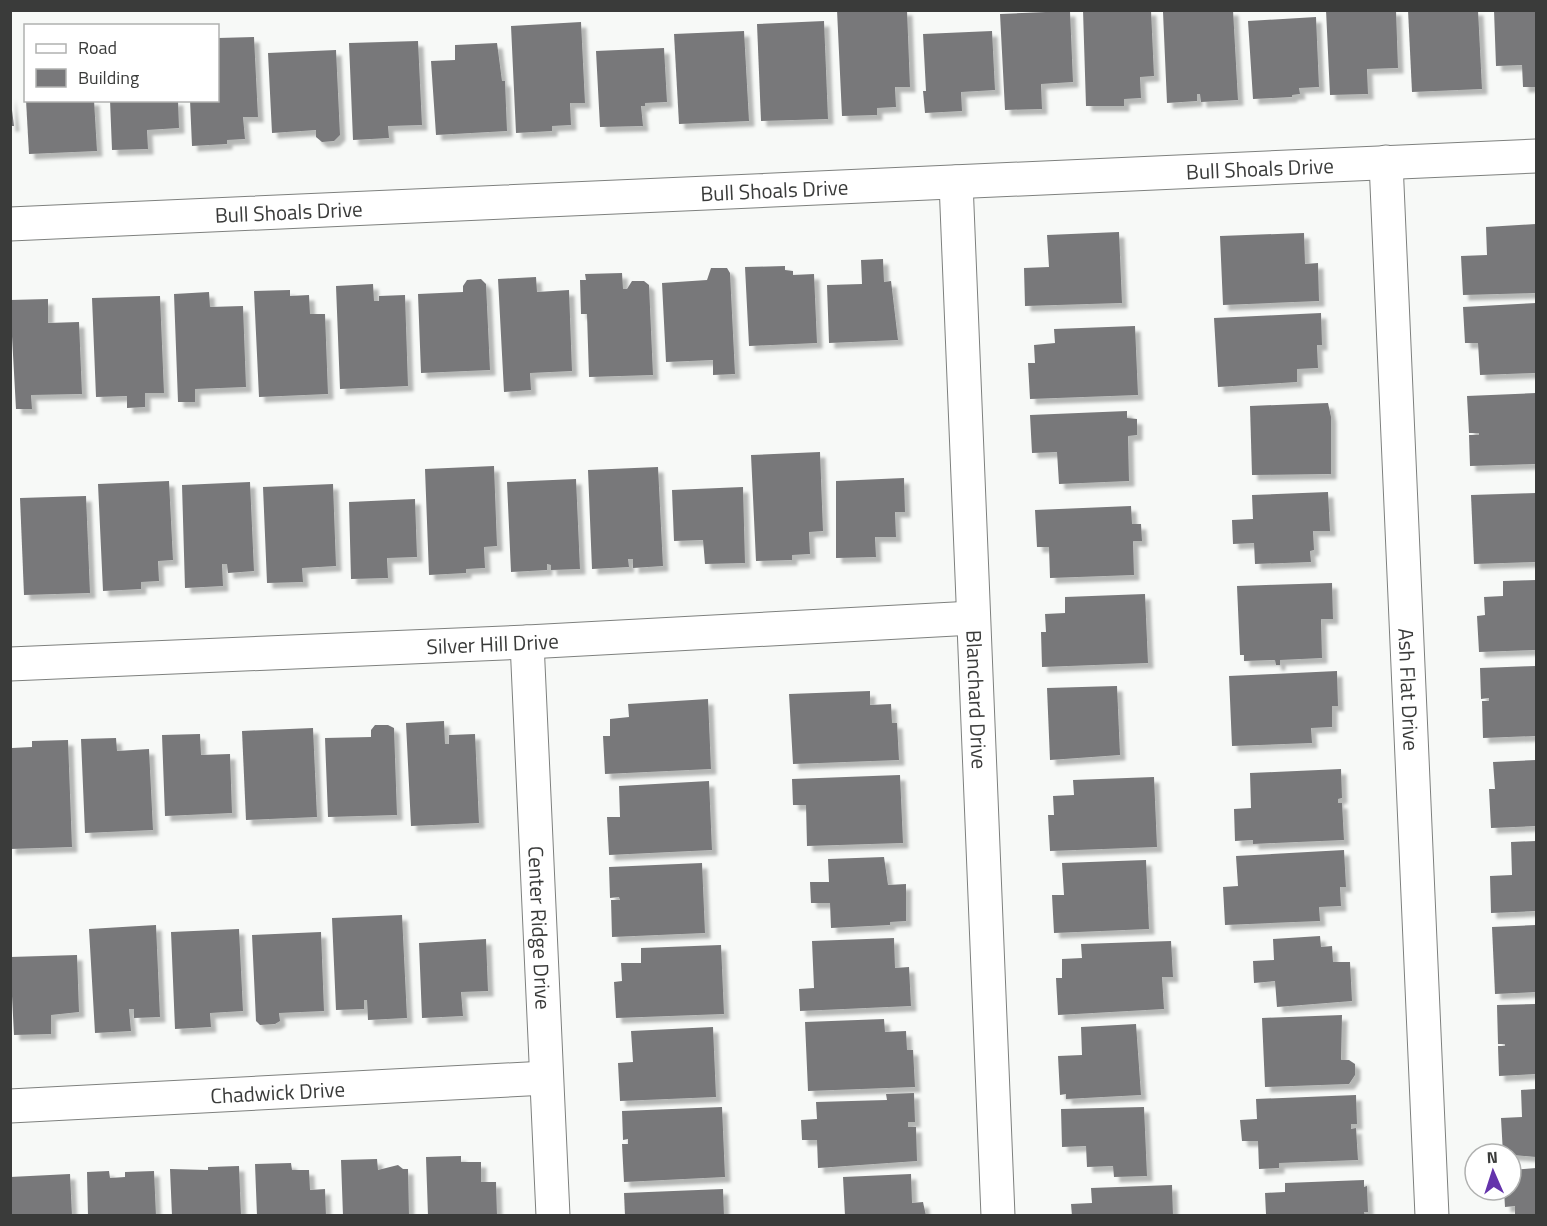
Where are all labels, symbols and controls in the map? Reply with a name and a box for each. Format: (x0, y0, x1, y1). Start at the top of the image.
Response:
legend (24, 24, 219, 102)
text: Road (78, 34, 117, 61)
text: Building (78, 64, 139, 91)
street label: Bull Shoals Drive (1185, 149, 1334, 188)
street label: Bull Shoals Drive (700, 171, 849, 209)
street label: Bull Shoals Drive (214, 192, 363, 231)
street label: Silver Hill Drive (426, 624, 560, 662)
street label: Ash Flat Drive (1390, 628, 1428, 751)
street label: Blanchard Drive (958, 629, 996, 770)
street label: Center Ridge Drive (520, 845, 560, 1010)
street label: Chadwick Drive (209, 1073, 346, 1112)
north arrow (1463, 1142, 1523, 1202)
text: N (1486, 1145, 1498, 1169)

